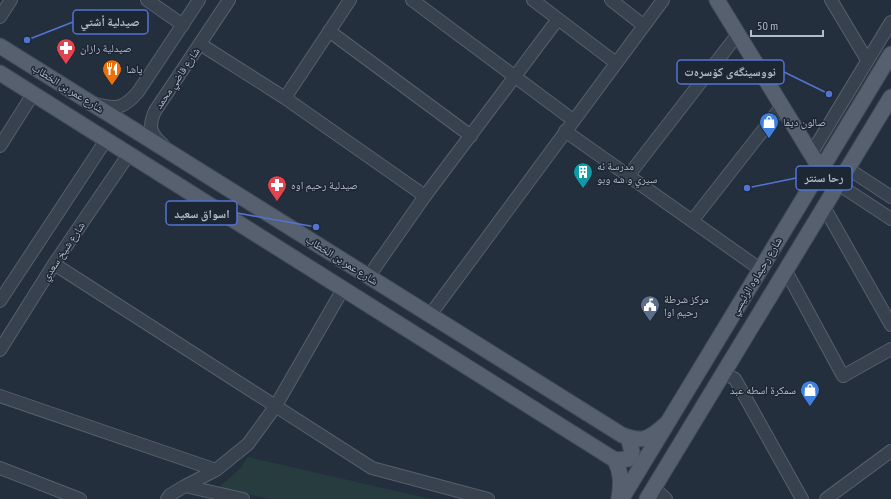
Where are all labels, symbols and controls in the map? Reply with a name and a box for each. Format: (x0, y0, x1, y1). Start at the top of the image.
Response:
callout: صيدلية أشتي (73, 10, 148, 34)
scale bar (751, 12, 823, 38)
text: صيدلية أشتي (80, 14, 140, 32)
text: 50 m (757, 18, 778, 33)
pharmacy icon: صيدلية رازان (55, 37, 77, 65)
place label: صيدلية رازان (80, 41, 132, 55)
street label: شارع قاضي محمد (151, 45, 204, 112)
restaurant icon: پاشا (101, 58, 123, 86)
street label: شارع عمر بن الخطاب (29, 60, 107, 116)
callout: نووسینگەی کۆسرەت (677, 60, 784, 84)
place label: پاشا (126, 62, 143, 76)
text: نووسینگەی کۆسرەت (684, 64, 776, 80)
shop icon: صالون ديفا (758, 111, 780, 139)
place label: صالون ديفا (783, 115, 826, 129)
place label: مدرسة ئه سيري و شه وبو (597, 159, 657, 188)
building icon: مدرسة ئه سيري و شه وبو (572, 161, 594, 189)
callout: رحا سنتر (796, 166, 852, 190)
text: رحا سنتر (803, 170, 844, 185)
pharmacy icon: صيدلية رحيم اوه (266, 174, 288, 202)
place label: صيدلية رحيم اوه (291, 178, 358, 193)
callout: اسواق سعيد (166, 201, 237, 225)
text: اسواق سعيد (174, 206, 230, 222)
street label: شارع شيخ سعدي (38, 219, 89, 284)
street label: شارع عمر بن الخطاب (303, 232, 381, 288)
street label: شارع رحيماوه الرئيسي (727, 234, 786, 319)
place label: مركز شرطة رحيم اوا (664, 292, 709, 320)
public building icon: مركز شرطة رحيم اوا (639, 294, 661, 322)
shop icon: سمكرة اسطه عبد (799, 379, 821, 407)
place label: سمكرة اسطه عبد (730, 383, 796, 397)

